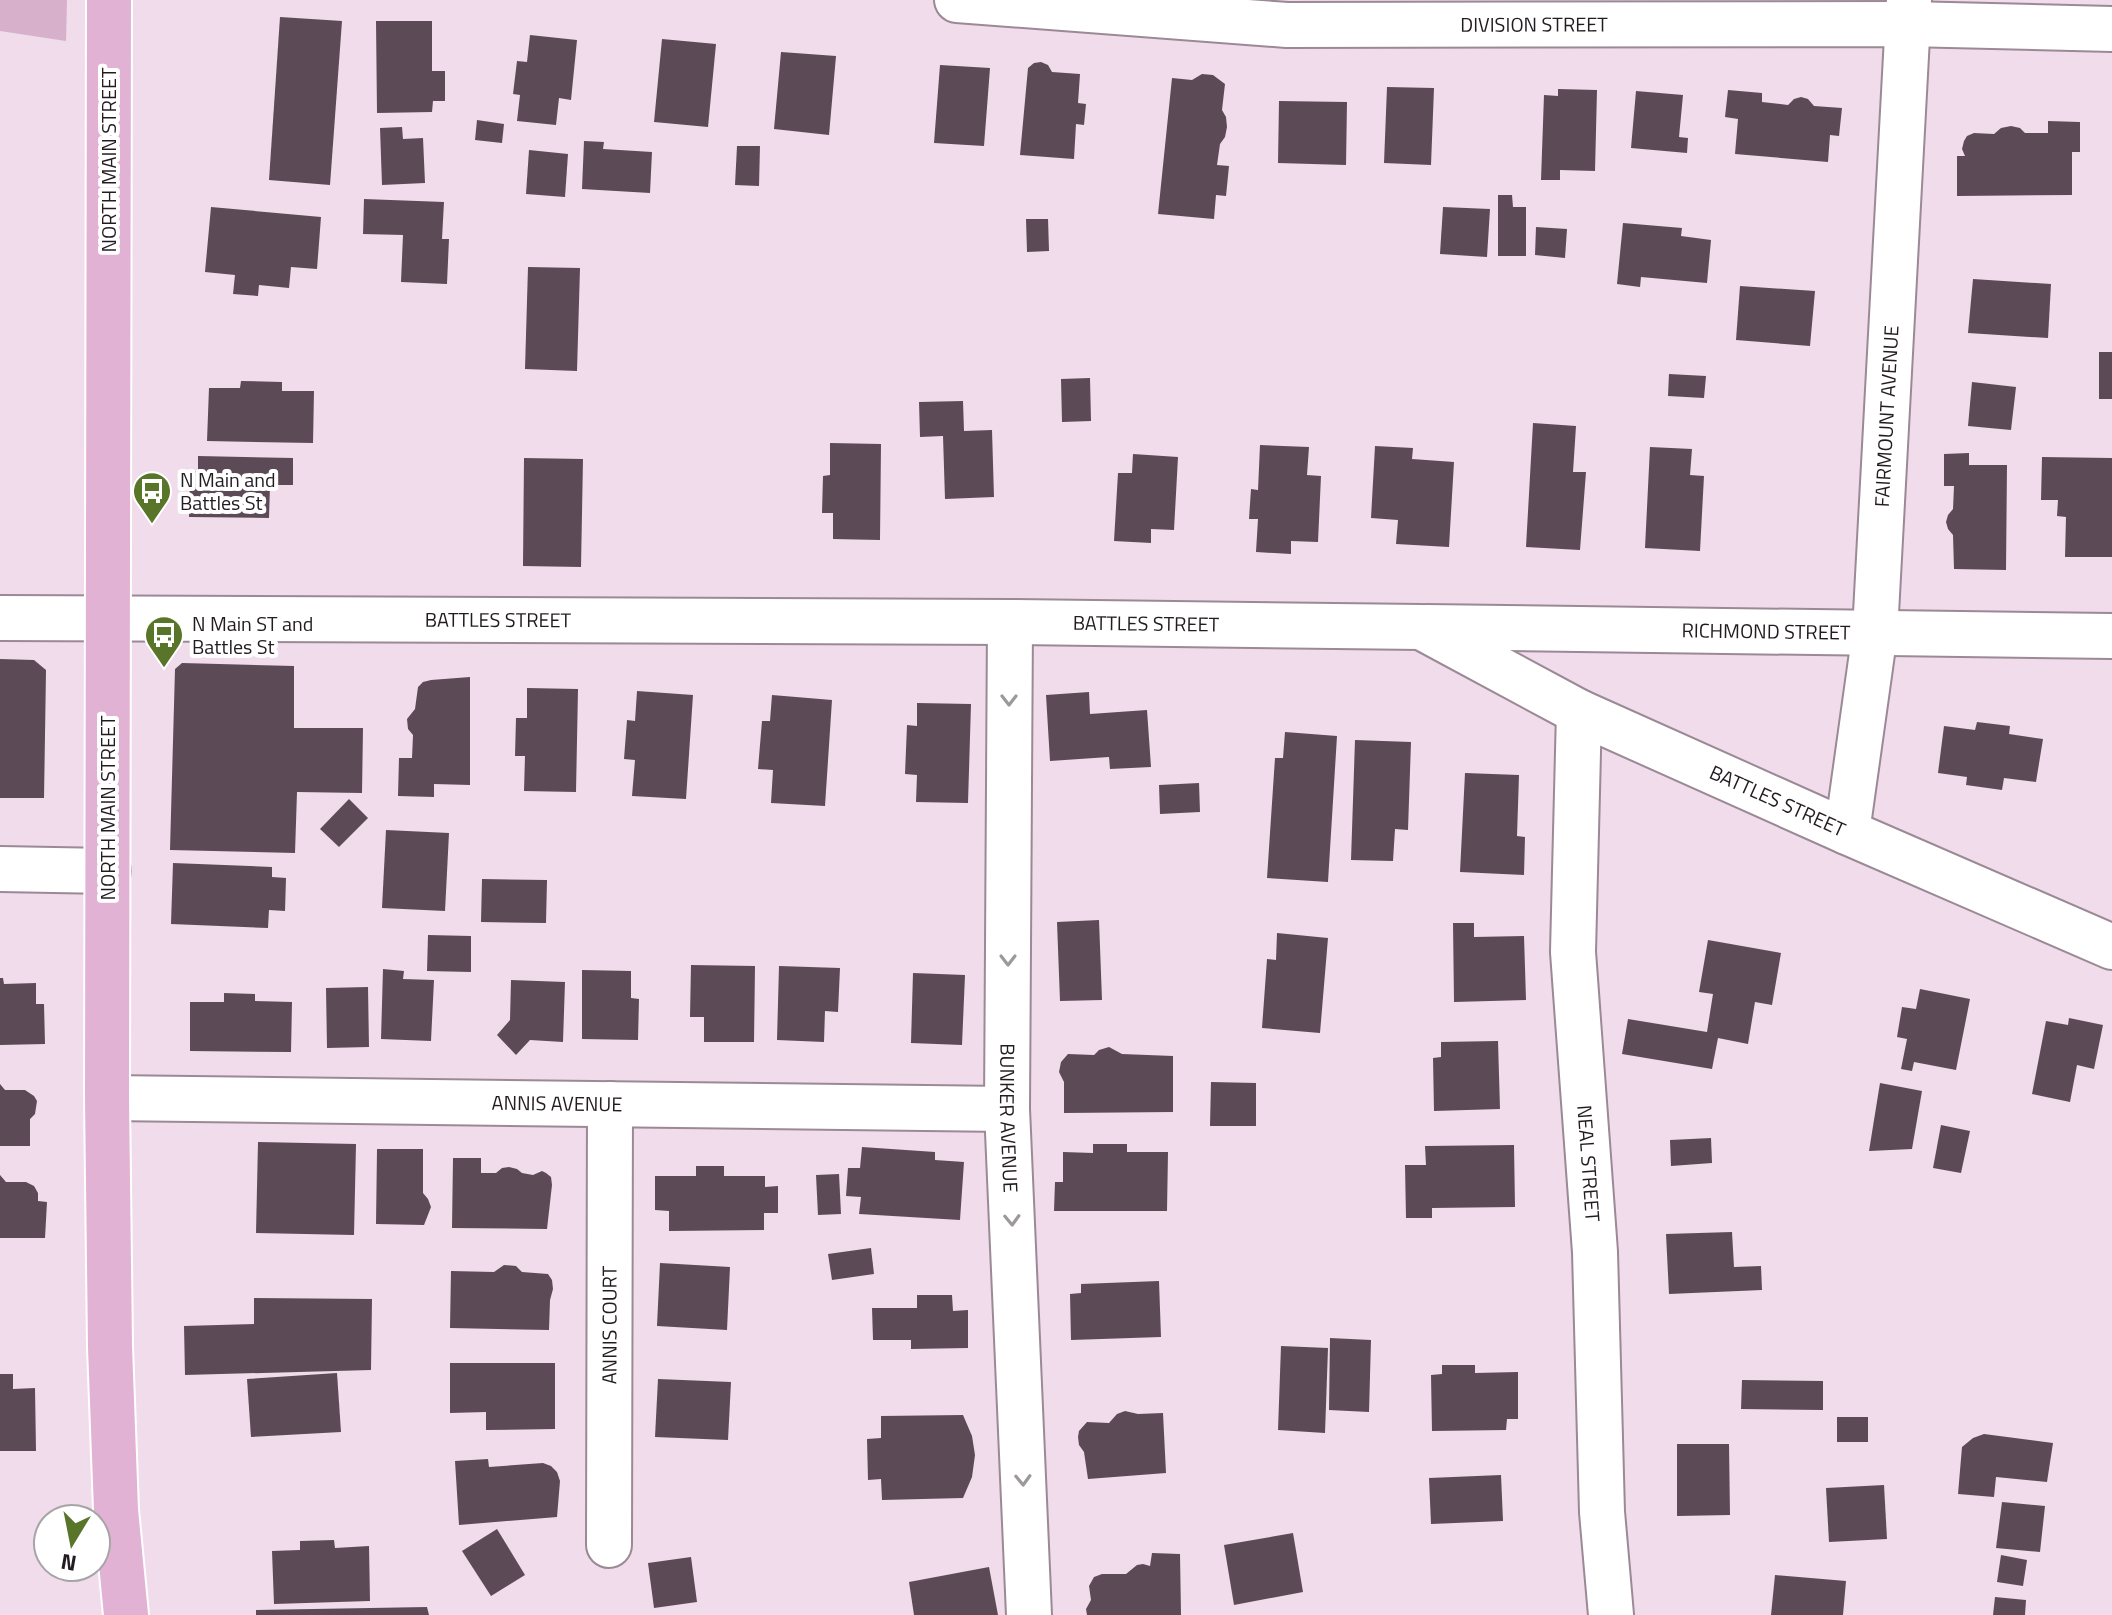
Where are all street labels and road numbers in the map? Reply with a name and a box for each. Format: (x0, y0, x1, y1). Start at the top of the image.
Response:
street label: DIVISION STREET (1460, 8, 1608, 40)
street label: NORTH MAIN STREET (93, 67, 124, 253)
street label: FAIRMOUNT AVENUE (1866, 325, 1906, 508)
street label: BATTLES STREET (425, 604, 572, 635)
street label: BATTLES STREET (1073, 607, 1220, 640)
street label: RICHMOND STREET (1681, 614, 1851, 648)
street label: NORTH MAIN STREET (92, 715, 123, 901)
street label: BATTLES STREET (1705, 756, 1851, 845)
street label: BUNKER AVENUE (992, 1043, 1027, 1193)
street label: ANNIS AVENUE (491, 1087, 623, 1119)
street label: NEAL STREET (1569, 1104, 1609, 1223)
street label: ANNIS COURT (593, 1265, 625, 1384)

